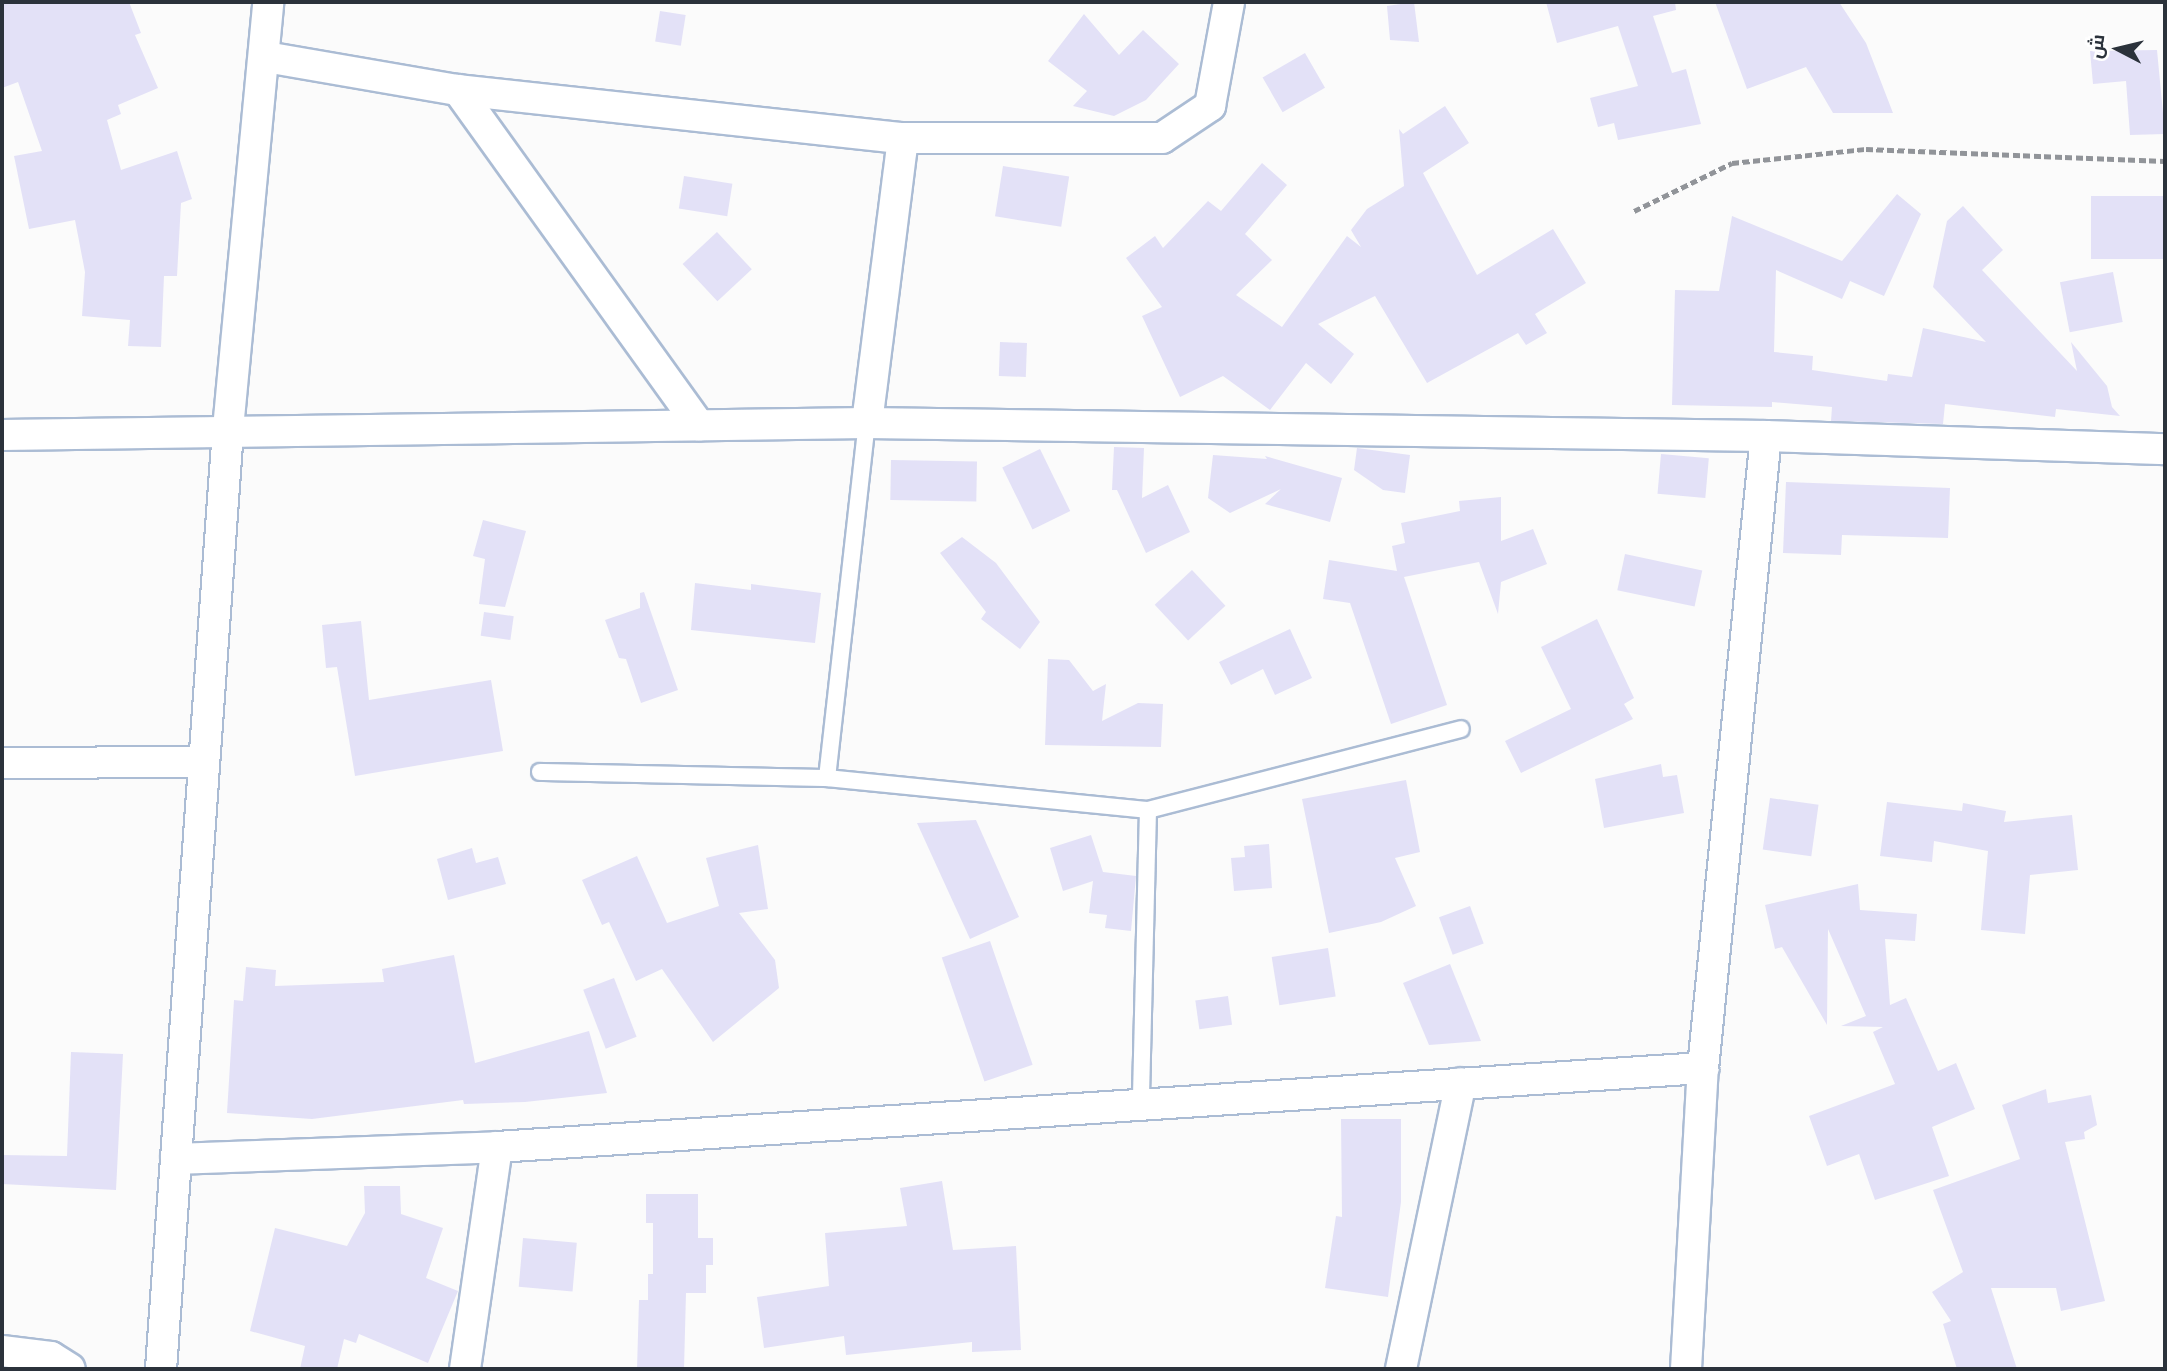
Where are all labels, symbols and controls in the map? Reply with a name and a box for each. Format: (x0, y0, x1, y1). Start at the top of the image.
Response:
north arrow (2083, 14, 2153, 84)
text: ش (2083, 33, 2111, 60)

